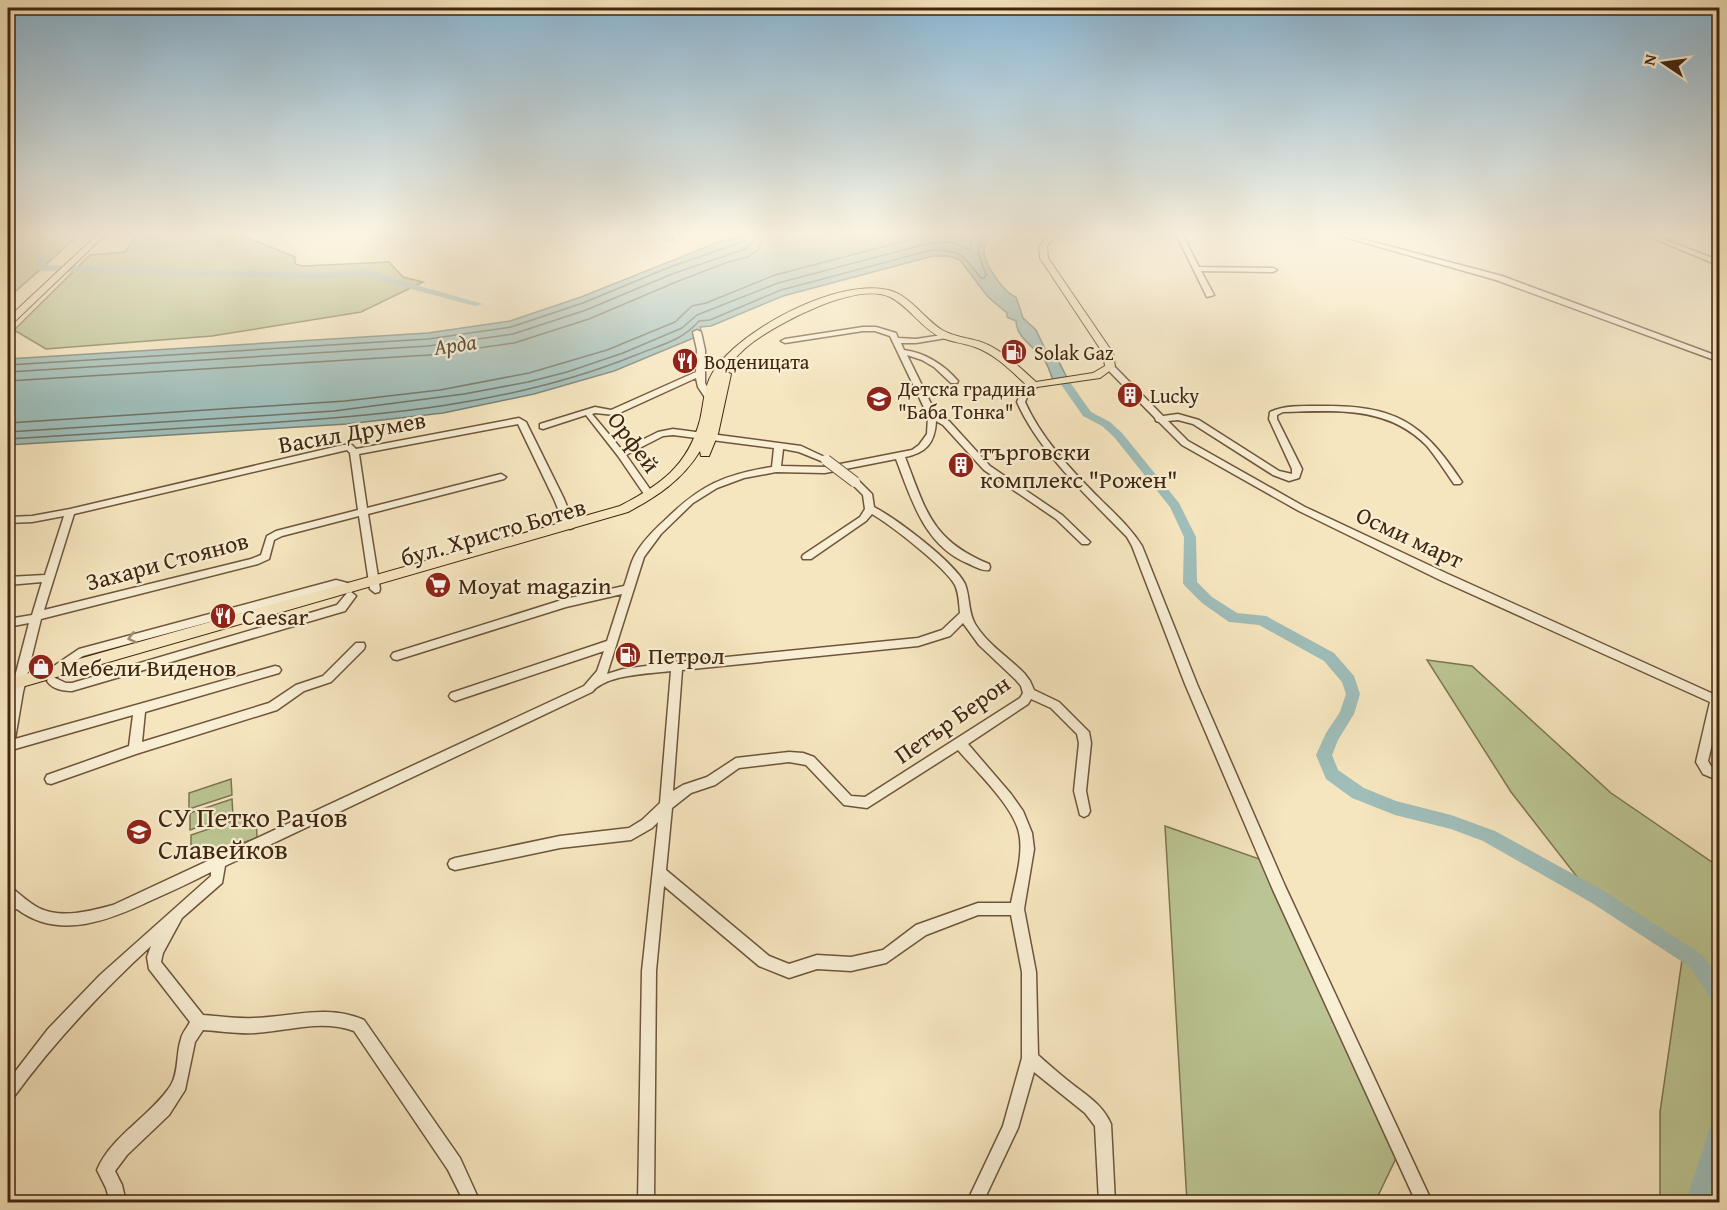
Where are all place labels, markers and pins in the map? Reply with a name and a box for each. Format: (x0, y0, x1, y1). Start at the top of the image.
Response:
fuel station icon: Solak Gaz (999, 337, 1029, 367)
place label: Solak Gaz (1034, 338, 1114, 367)
restaurant icon: Воденицата (670, 346, 700, 376)
place label: Воденицата (704, 347, 810, 376)
place label: Детска градина "Баба Тонка" (897, 374, 1036, 426)
building icon: Lucky (1115, 380, 1145, 410)
place label: Lucky (1150, 381, 1199, 410)
school or university icon: Детска градина "Баба Тонка" (864, 384, 894, 414)
place label: търговски комплекс "Рожен" (980, 434, 1177, 497)
building icon: търговски комплекс "Рожен" (946, 450, 976, 480)
place label: Moyat magazin (458, 568, 612, 603)
supermarket icon: Moyat magazin (423, 570, 453, 600)
place label: Caesar (242, 599, 309, 634)
restaurant icon: Caesar (208, 601, 238, 631)
place label: Петрол (648, 638, 725, 673)
fuel station icon: Петрол (613, 640, 643, 670)
place label: Мебели Виденов (60, 650, 236, 685)
shop icon: Мебели Виденов (26, 652, 56, 682)
place label: СУ Петко Рачов Славейков (158, 796, 348, 869)
school or university icon: СУ Петко Рачов Славейков (124, 817, 154, 847)

